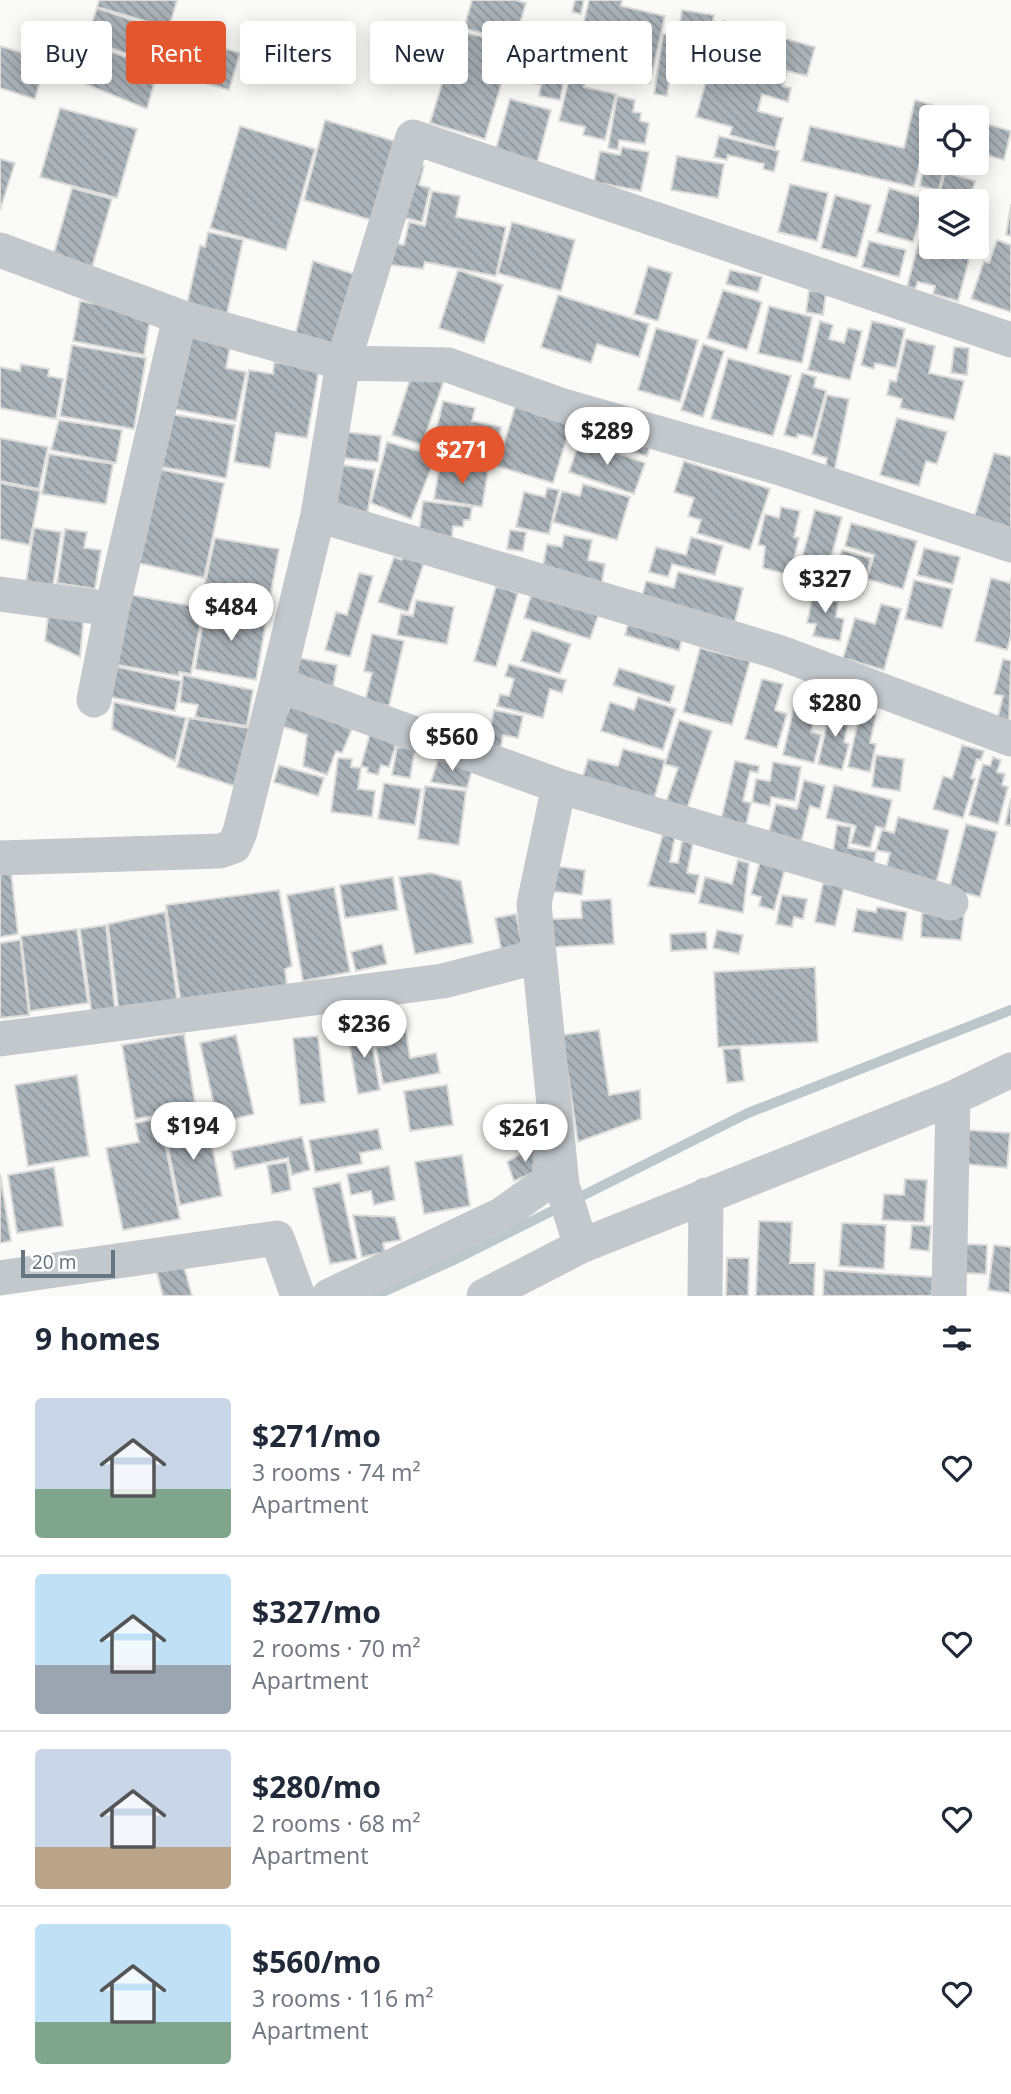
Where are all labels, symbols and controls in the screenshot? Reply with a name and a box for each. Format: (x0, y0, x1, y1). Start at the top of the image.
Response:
chip: Buy (21, 21, 112, 84)
chip: Rent (126, 21, 226, 84)
chip: Filters (240, 21, 356, 84)
chip: New (370, 21, 468, 84)
chip: Apartment (482, 21, 652, 84)
chip: House (666, 21, 786, 84)
map controls (919, 105, 989, 259)
button: locate (919, 105, 989, 175)
button: layers (919, 189, 989, 259)
pin: $289 (566, 407, 648, 467)
text: $289 (581, 414, 633, 446)
pin: $271 (421, 426, 503, 486)
text: $271 (436, 433, 488, 465)
pin: $327 (784, 556, 866, 615)
text: $327 (799, 562, 851, 594)
pin: $484 (190, 584, 272, 643)
text: $484 (205, 590, 257, 622)
pin: $280 (794, 680, 876, 739)
text: $280 (809, 686, 861, 718)
pin: $560 (411, 714, 493, 773)
text: $560 (426, 720, 478, 752)
pin: $236 (323, 1000, 405, 1060)
text: $236 (338, 1007, 390, 1039)
pin: $194 (152, 1102, 234, 1162)
pin: $261 (484, 1104, 566, 1164)
text: $194 (167, 1109, 219, 1141)
text: $261 (499, 1111, 551, 1143)
scale bar (21, 1247, 116, 1279)
text: 20 m (32, 1249, 76, 1275)
text: 9 homes (35, 1318, 160, 1359)
icon: filters (938, 1319, 976, 1357)
text: $271/mo (252, 1415, 381, 1456)
icon: home (91, 1426, 175, 1510)
icon: heart (938, 1449, 976, 1487)
text: 3 rooms · 74 m² (252, 1456, 421, 1488)
text: Apartment (252, 1488, 369, 1520)
text: $327/mo (252, 1591, 381, 1632)
icon: home (91, 1602, 175, 1686)
icon: heart (938, 1625, 976, 1663)
text: 2 rooms · 70 m² (252, 1632, 421, 1664)
text: Apartment (252, 1664, 369, 1696)
text: $280/mo (252, 1766, 381, 1807)
icon: home (91, 1777, 175, 1861)
icon: heart (938, 1800, 976, 1838)
text: 2 rooms · 68 m² (252, 1807, 421, 1839)
text: Apartment (252, 1839, 369, 1871)
text: $560/mo (252, 1941, 381, 1982)
icon: home (91, 1952, 175, 2036)
icon: heart (938, 1975, 976, 2013)
text: 3 rooms · 116 m² (252, 1982, 434, 2014)
text: Apartment (252, 2014, 369, 2046)

